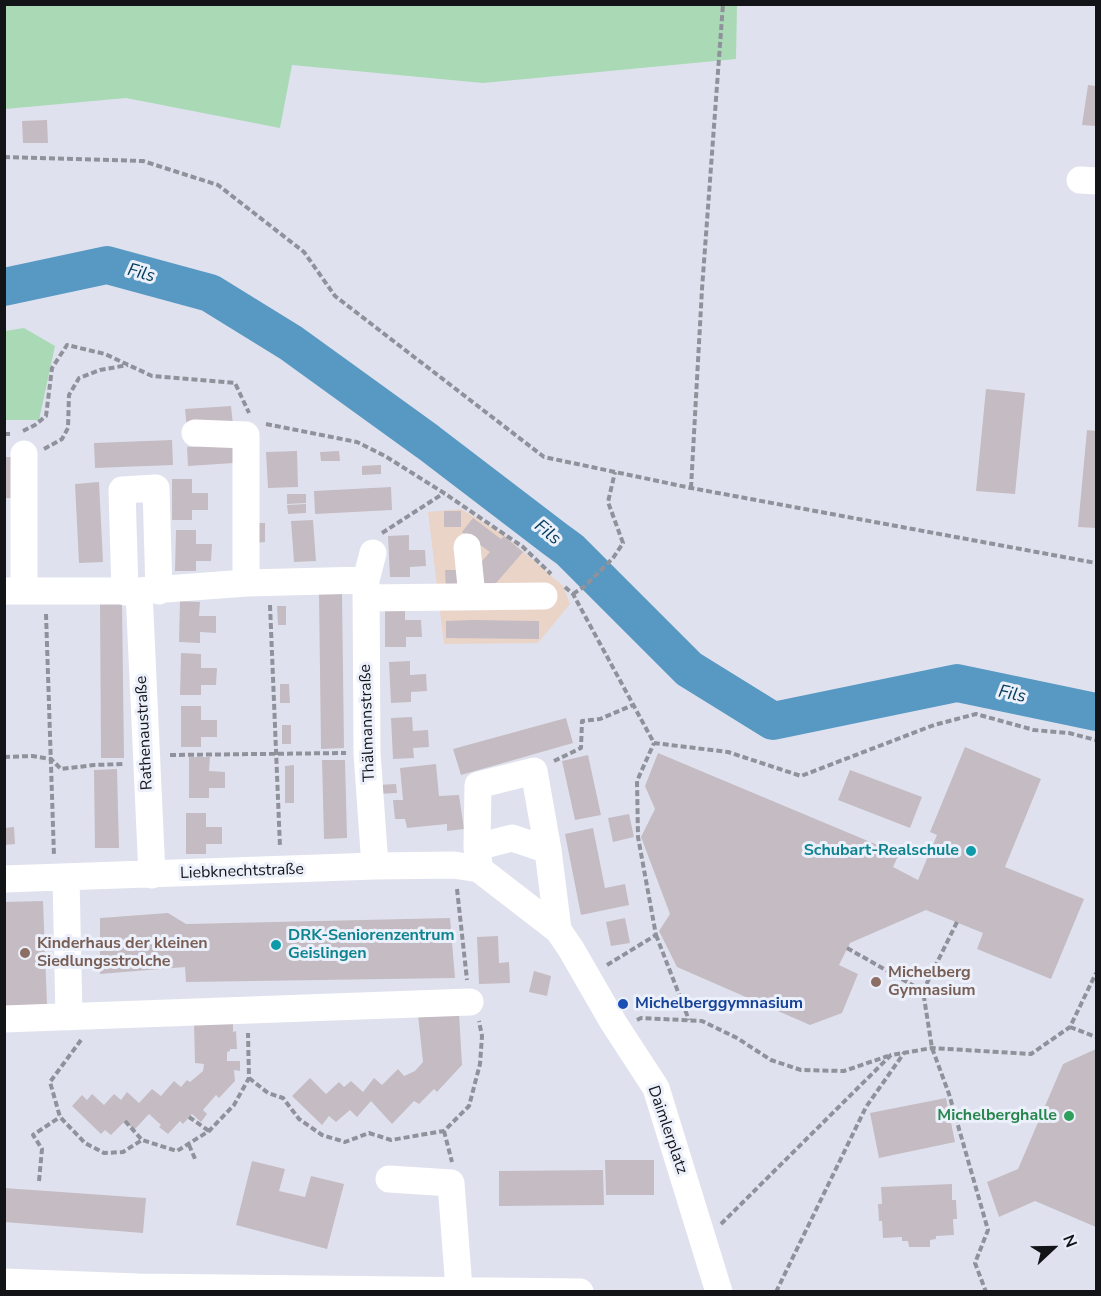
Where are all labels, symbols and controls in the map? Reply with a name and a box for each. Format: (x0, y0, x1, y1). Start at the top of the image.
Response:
water label: Fils (125, 260, 157, 288)
water label: Fils (529, 516, 565, 550)
street label: Thälmannstraße (356, 664, 380, 782)
street label: Rathenaustraße (132, 675, 158, 791)
water label: Fils (996, 682, 1028, 708)
place label: Schubart-Realschule (804, 841, 959, 861)
marker: Schubart-Realschule (964, 844, 978, 858)
street label: Liebknechtstraße (180, 860, 304, 884)
place label: DRK-Seniorenzentrum Geislingen (288, 926, 455, 964)
place label: Kinderhaus der kleinen Siedlungsstrolche (37, 934, 208, 972)
marker: DRK-Seniorenzentrum Geislingen (269, 938, 283, 952)
marker: Kinderhaus der kleinen Siedlungsstrolche (18, 946, 32, 960)
place label: Michelberg Gymnasium (888, 963, 976, 1001)
marker: Michelberg Gymnasium (869, 975, 883, 989)
place label: Michelberggymnasium (635, 994, 803, 1014)
marker: Michelberggymnasium (616, 997, 630, 1011)
street label: Daimlerplatz (643, 1083, 691, 1177)
place label: Michelberghalle (937, 1106, 1057, 1126)
marker: Michelberghalle (1062, 1109, 1076, 1123)
north arrow (1023, 1218, 1083, 1278)
text: N (1057, 1232, 1082, 1251)

